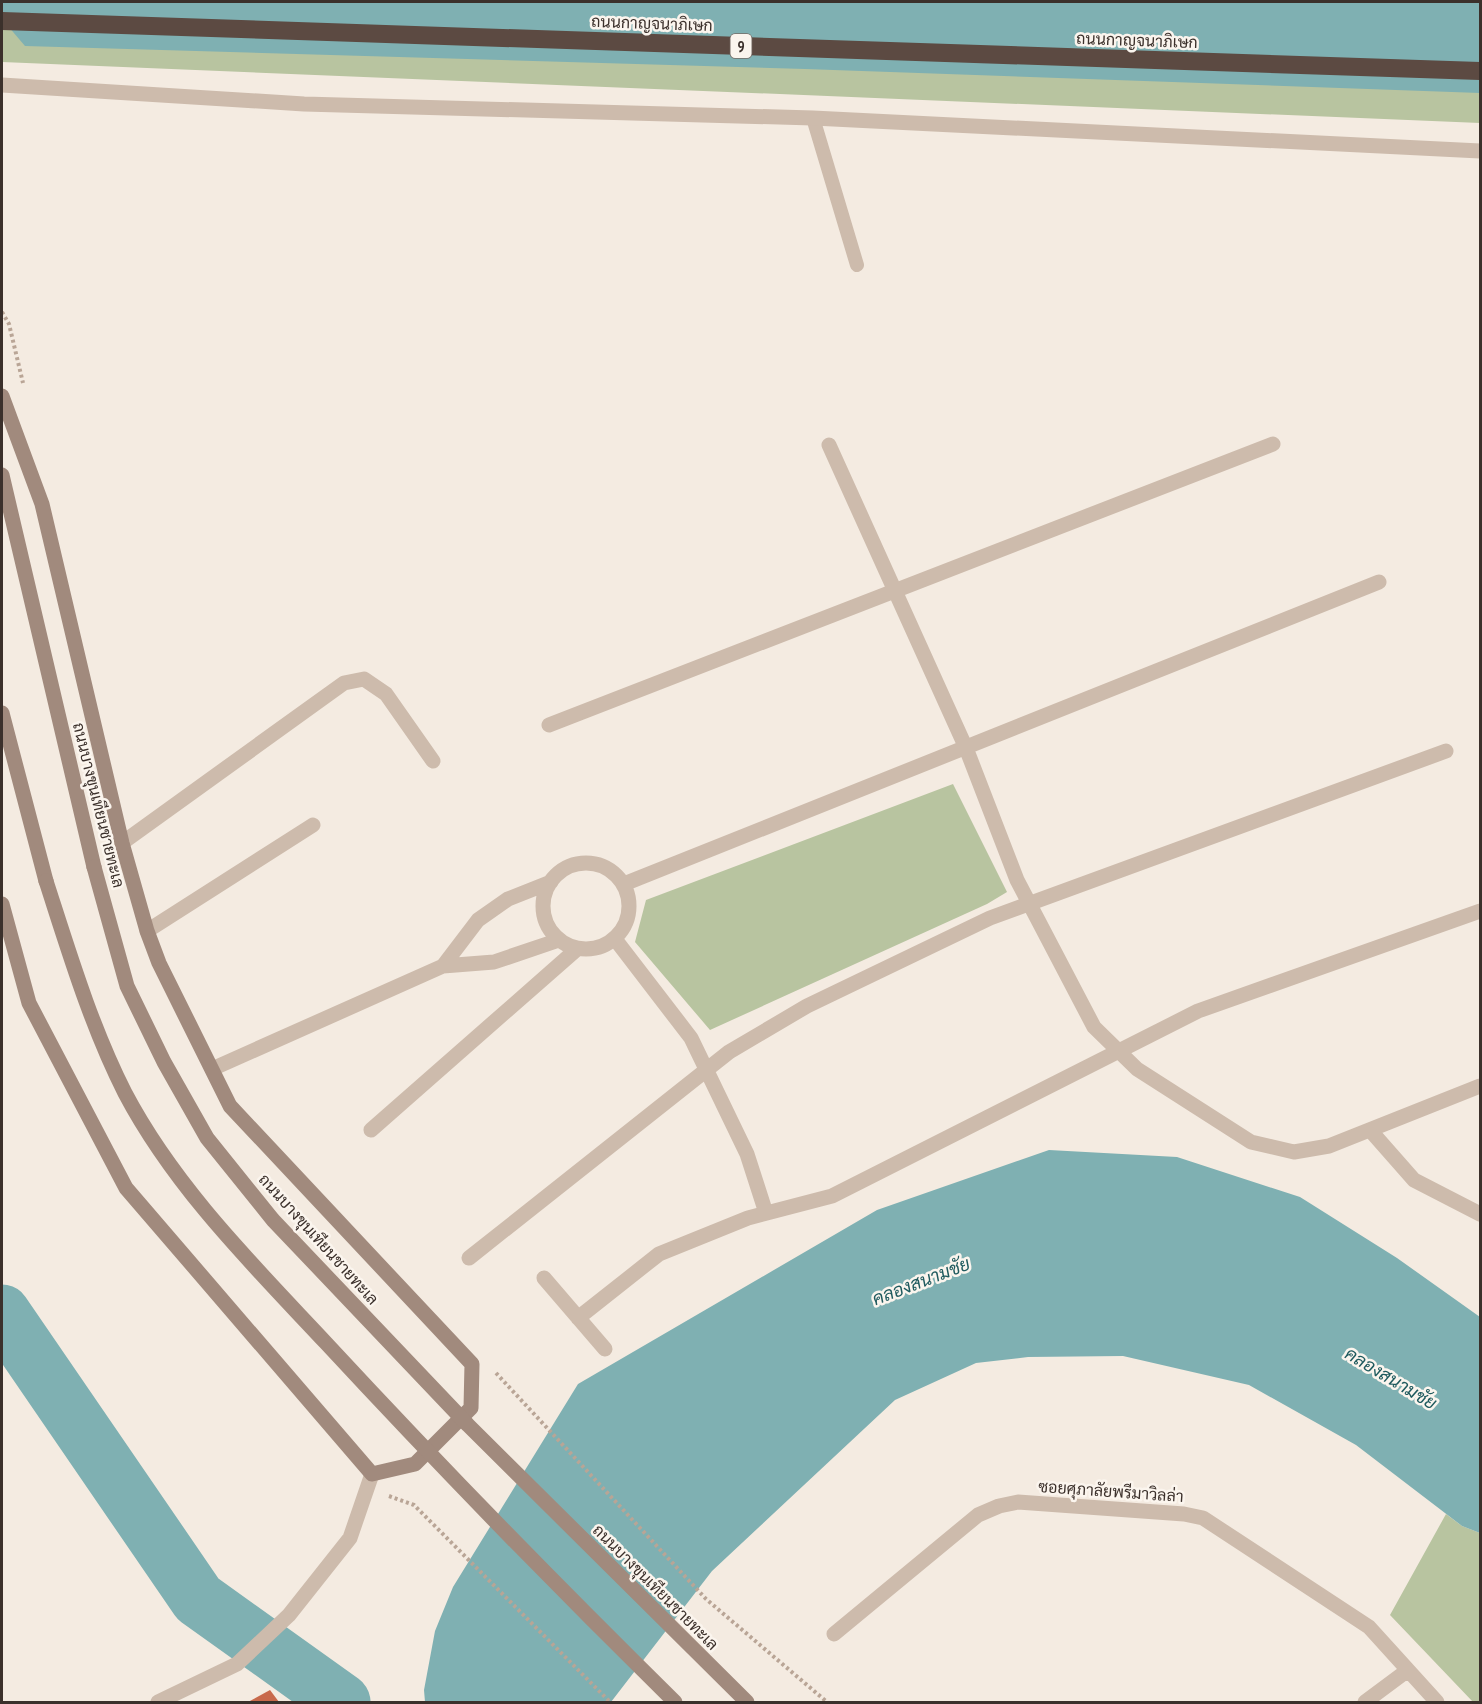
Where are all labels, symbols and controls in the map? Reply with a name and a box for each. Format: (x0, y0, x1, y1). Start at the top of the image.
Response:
street label: ถนนกาญจนาภิเษก (591, 11, 713, 35)
street label: ถนนกาญจนาภิเษก (1076, 28, 1198, 52)
road number: 9 (730, 34, 752, 58)
street label: ถนนบางขุนเทียนชายทะเล (67, 720, 130, 890)
street label: ถนนบางขุนเทียนชายทะเล (253, 1169, 384, 1310)
water label: คลองสนามชัย (869, 1252, 973, 1310)
water label: คลองสนามชัย (1341, 1342, 1441, 1414)
street label: ซอยศุภาลัยพรีมาวิลล่า (1038, 1475, 1184, 1508)
street label: ถนนบางขุนเทียนชายทะเล (588, 1519, 724, 1655)

